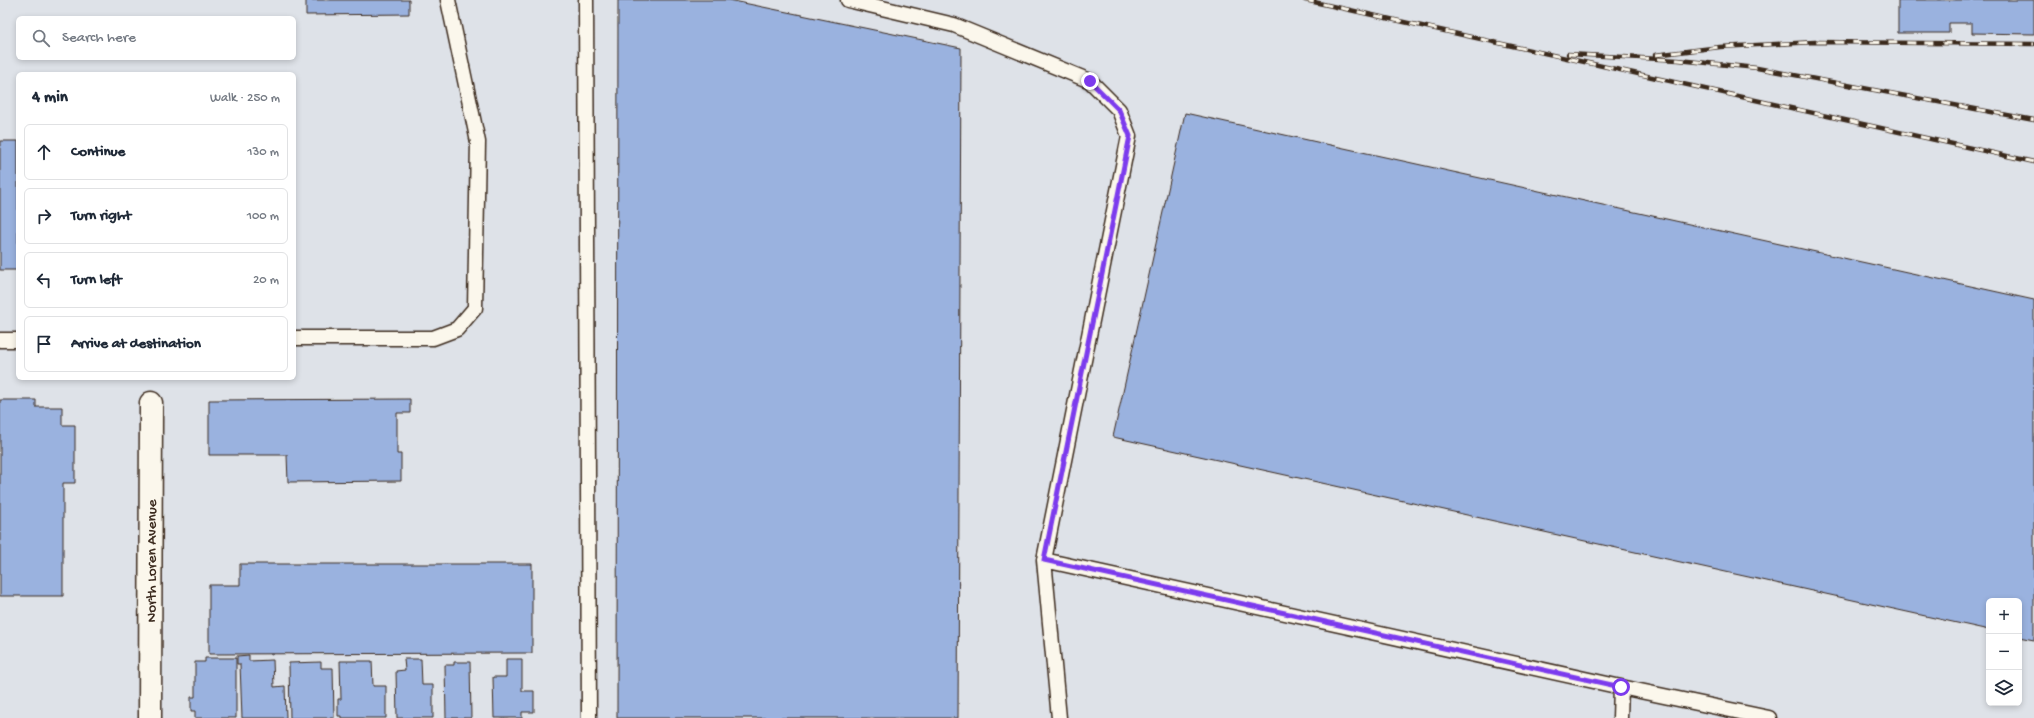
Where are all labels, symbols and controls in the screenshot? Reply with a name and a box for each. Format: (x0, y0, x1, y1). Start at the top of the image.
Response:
search box (16, 16, 296, 60)
icon: search (30, 27, 52, 49)
text: Search here (62, 29, 136, 47)
route end (1081, 72, 1099, 90)
text: 4 min (32, 88, 68, 108)
text: Walk · 250 m (210, 91, 280, 106)
icon: ahead (33, 141, 55, 163)
text: Continue (71, 143, 125, 161)
text: 130 m (247, 145, 279, 160)
icon: right (33, 205, 55, 227)
text: Turn right (71, 207, 131, 225)
text: 100 m (247, 209, 279, 224)
icon: left (33, 269, 55, 291)
text: Turn left (71, 271, 122, 289)
text: 20 m (253, 273, 279, 288)
icon: arrive (33, 333, 55, 355)
text: Arrive at destination (71, 335, 201, 353)
street label: North Loren Avenue (143, 499, 162, 622)
map controls (1986, 598, 2022, 706)
button: + (1986, 598, 2022, 634)
button: − (1986, 634, 2022, 670)
button: layers (1986, 670, 2022, 706)
route start (1612, 678, 1630, 696)

